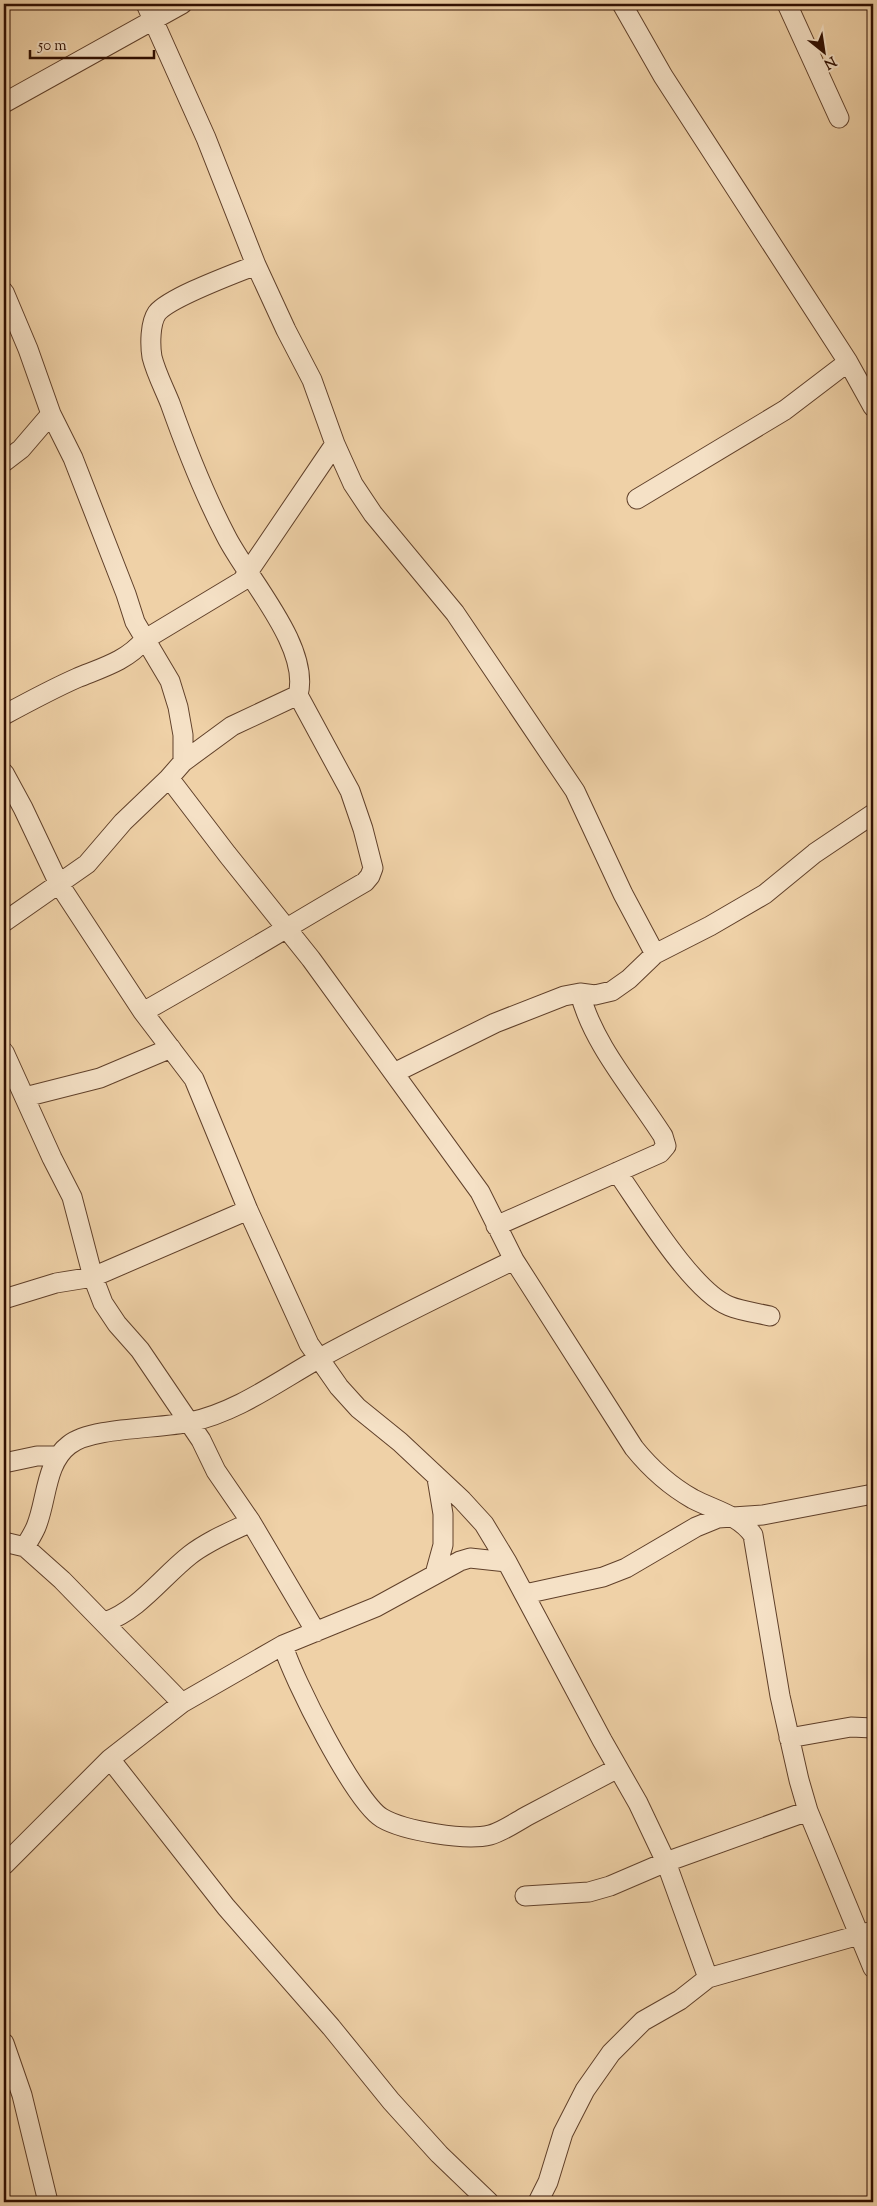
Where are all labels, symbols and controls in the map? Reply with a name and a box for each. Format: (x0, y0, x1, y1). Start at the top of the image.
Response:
scale bar (30, 28, 154, 60)
north arrow (800, 28, 850, 78)
text: 50 m (37, 36, 67, 57)
text: N (820, 50, 839, 73)

